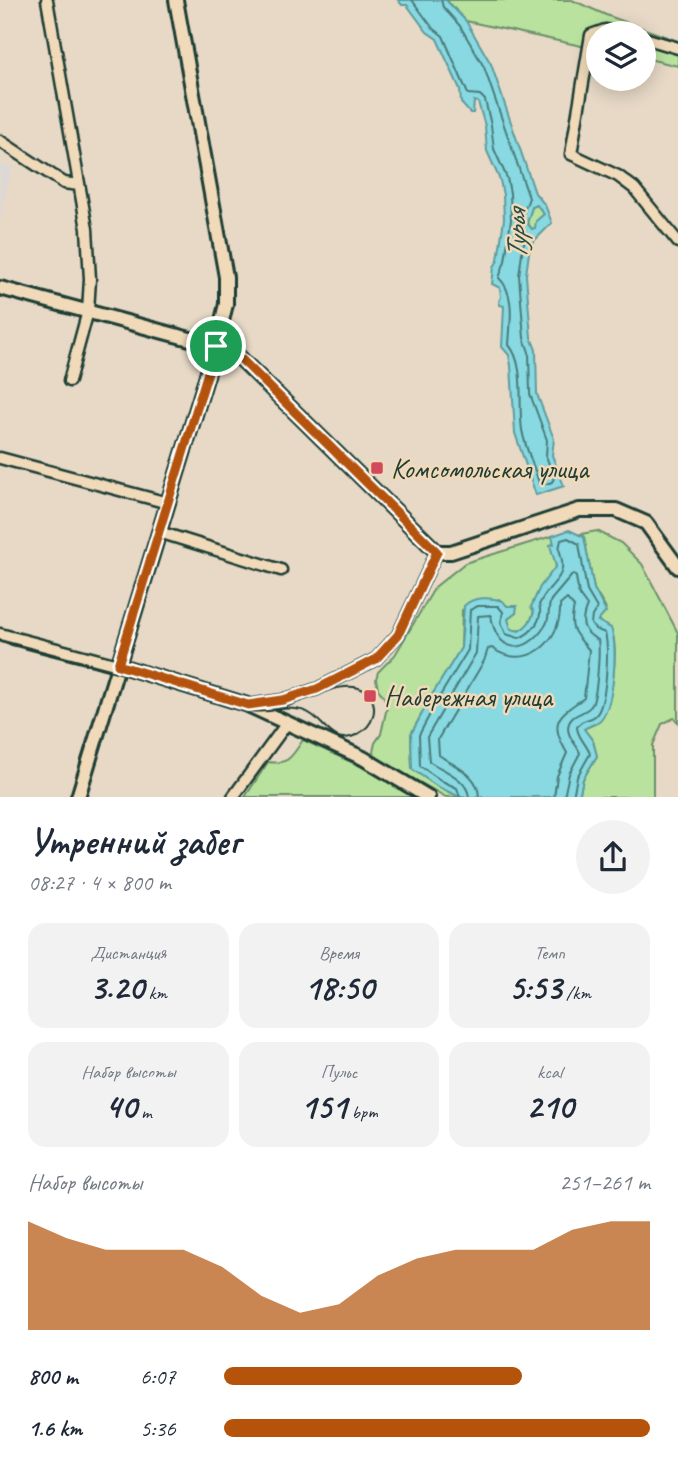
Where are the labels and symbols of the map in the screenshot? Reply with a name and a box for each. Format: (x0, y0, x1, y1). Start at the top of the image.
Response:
water label: Турья (496, 205, 535, 260)
pin (186, 316, 246, 376)
place label: Комсомольская улица (391, 451, 590, 486)
marker: Комсомольская улица (369, 460, 385, 476)
place label: Набережная улица (384, 679, 554, 714)
marker: Набережная улица (362, 688, 378, 704)

